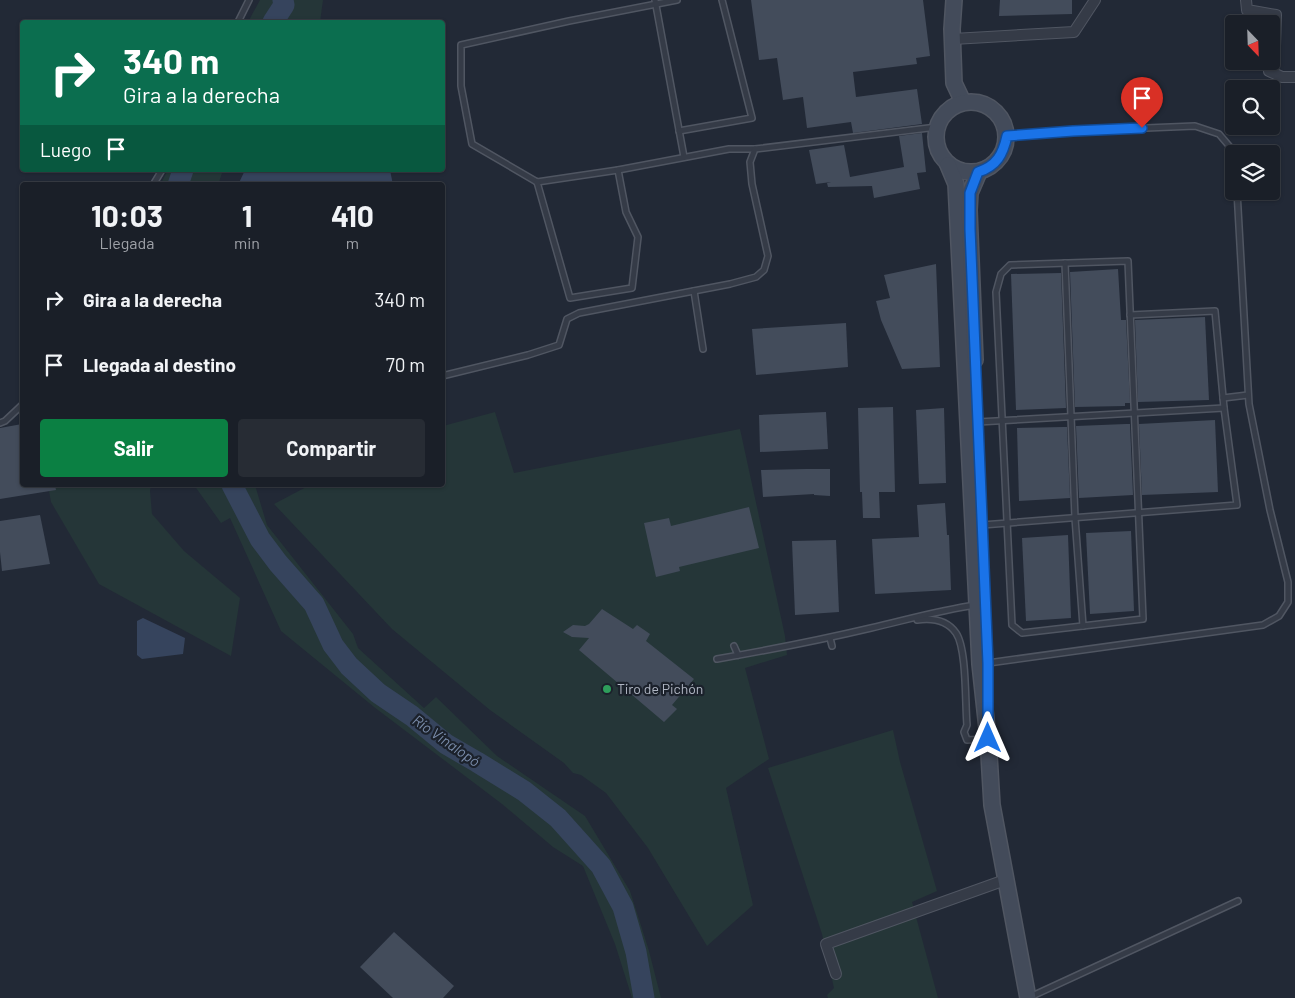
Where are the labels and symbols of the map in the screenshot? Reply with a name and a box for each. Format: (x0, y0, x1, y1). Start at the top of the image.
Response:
north arrow (1225, 15, 1280, 70)
pin (1121, 77, 1163, 128)
place label: Tiro de Pichón (617, 680, 703, 697)
marker: Tiro de Pichón (601, 683, 613, 695)
water label: Río Vinalopó (409, 710, 484, 770)
position arrow (961, 711, 1013, 763)

